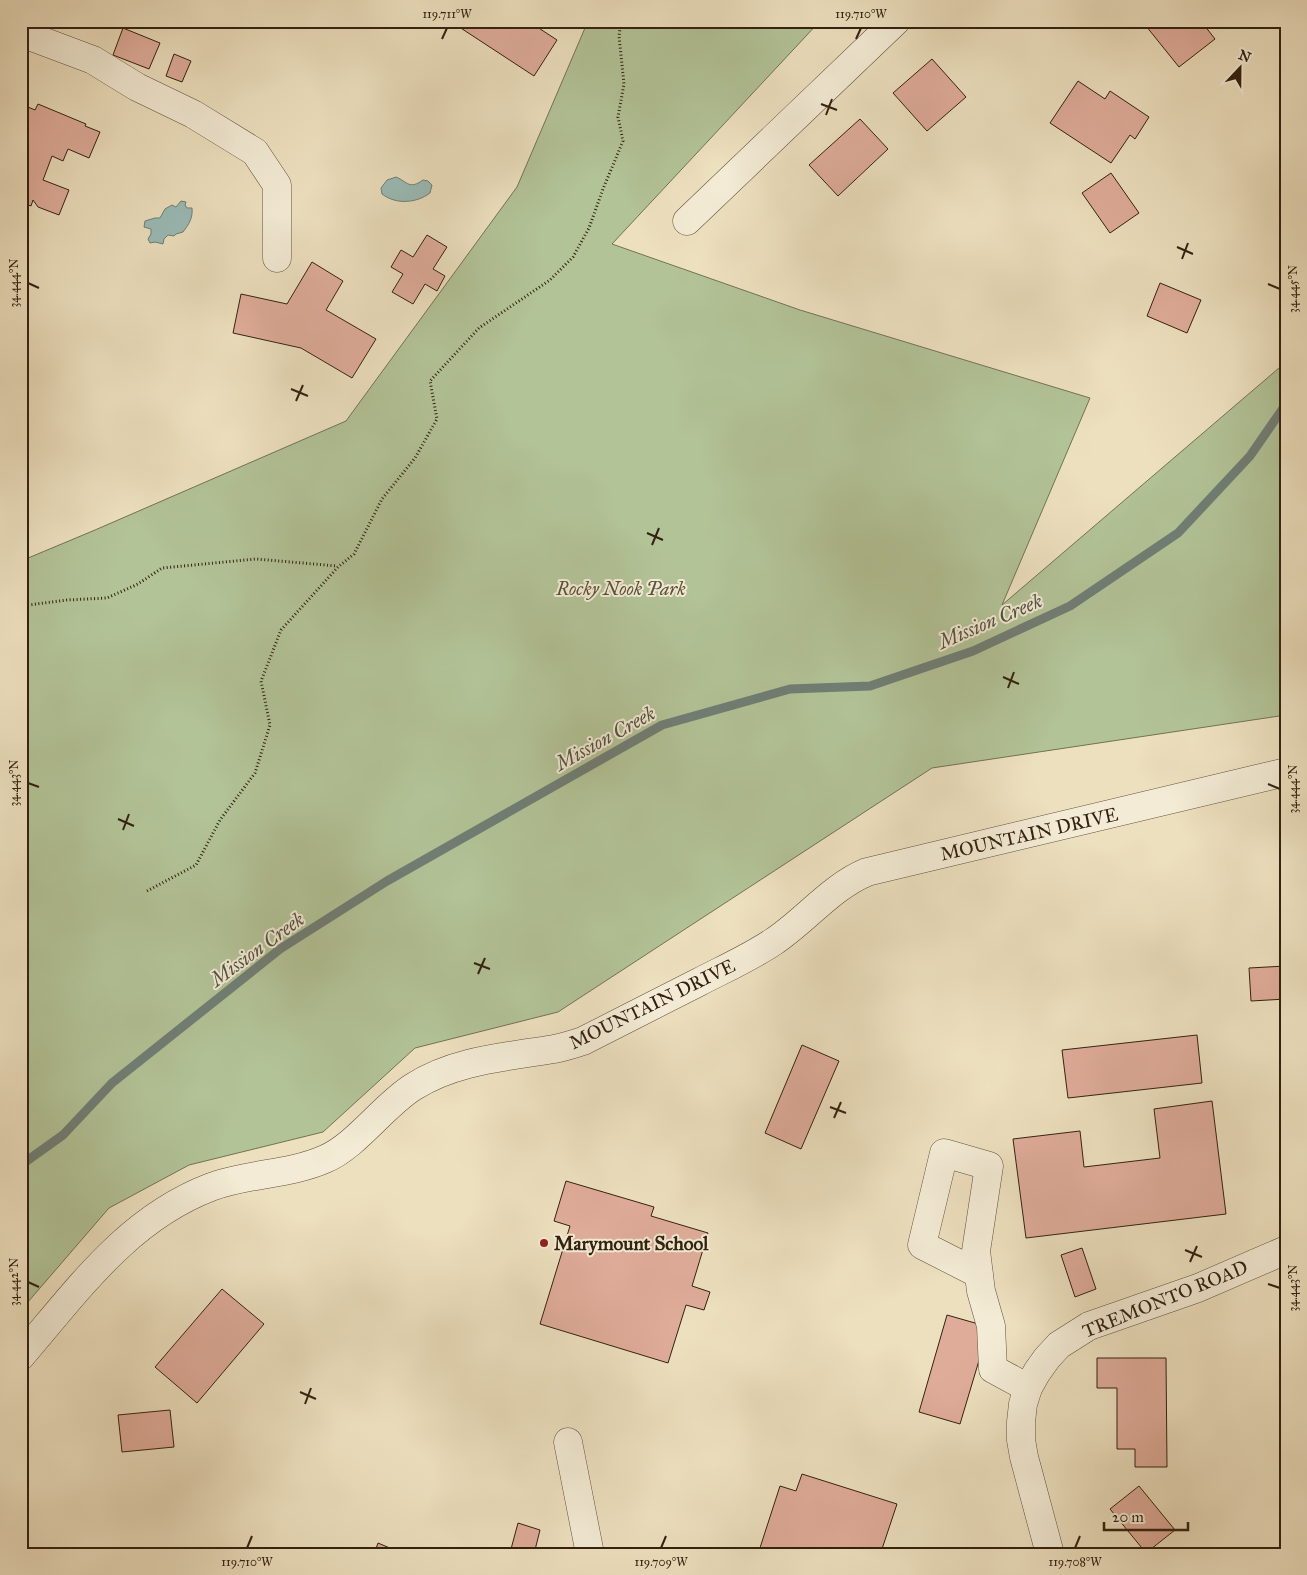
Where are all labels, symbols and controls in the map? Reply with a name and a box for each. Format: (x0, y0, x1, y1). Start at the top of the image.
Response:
text: 119.711°W (422, 7, 472, 21)
text: 119.710°W (835, 7, 887, 21)
north arrow (1214, 42, 1264, 92)
text: N (1236, 46, 1253, 67)
text: 34.444°N (7, 259, 21, 307)
text: 34.445°N (1286, 265, 1300, 313)
park label: Rocky Nook Park (555, 577, 686, 600)
water label: Mission Creek (933, 588, 1046, 654)
water label: Mission Creek (549, 701, 659, 776)
text: 34.443°N (7, 759, 21, 807)
text: 34.444°N (1286, 765, 1300, 813)
street label: MOUNTAIN DRIVE (938, 802, 1120, 866)
water label: Mission Creek (204, 907, 309, 992)
street label: MOUNTAIN DRIVE (565, 954, 739, 1054)
place label: Marymount School (554, 1232, 709, 1256)
marker: Marymount School (538, 1237, 550, 1249)
street label: TREMONTO ROAD (1079, 1255, 1251, 1343)
text: 34.442°N (7, 1258, 21, 1306)
text: 34.443°N (1286, 1264, 1300, 1312)
scale bar (1104, 1500, 1188, 1532)
text: 20 m (1112, 1508, 1144, 1526)
text: 119.710°W (221, 1555, 273, 1569)
text: 119.709°W (634, 1555, 688, 1569)
text: 119.708°W (1048, 1555, 1102, 1569)

